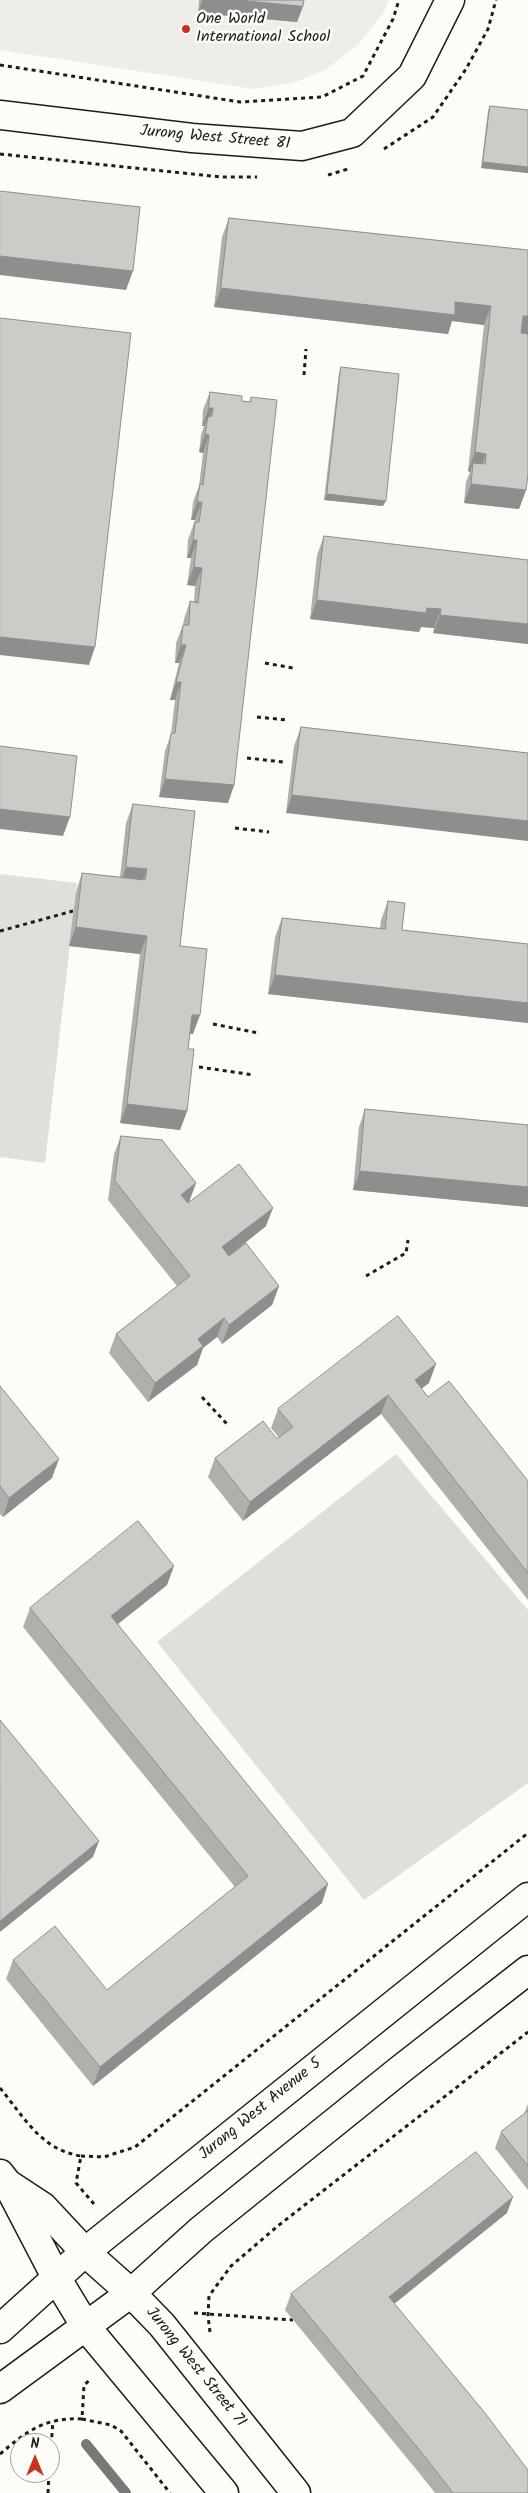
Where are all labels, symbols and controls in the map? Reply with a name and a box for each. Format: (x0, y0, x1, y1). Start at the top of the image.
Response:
place label: One World International School (196, 10, 330, 48)
marker: One World International School (180, 23, 192, 35)
street label: Jurong West Street 81 (139, 123, 291, 155)
street label: Jurong West Avenue 5 (196, 2055, 326, 2165)
street label: Jurong West Street 71 (141, 2304, 249, 2432)
north arrow (10, 2433, 60, 2483)
text: N (31, 2433, 39, 2455)

